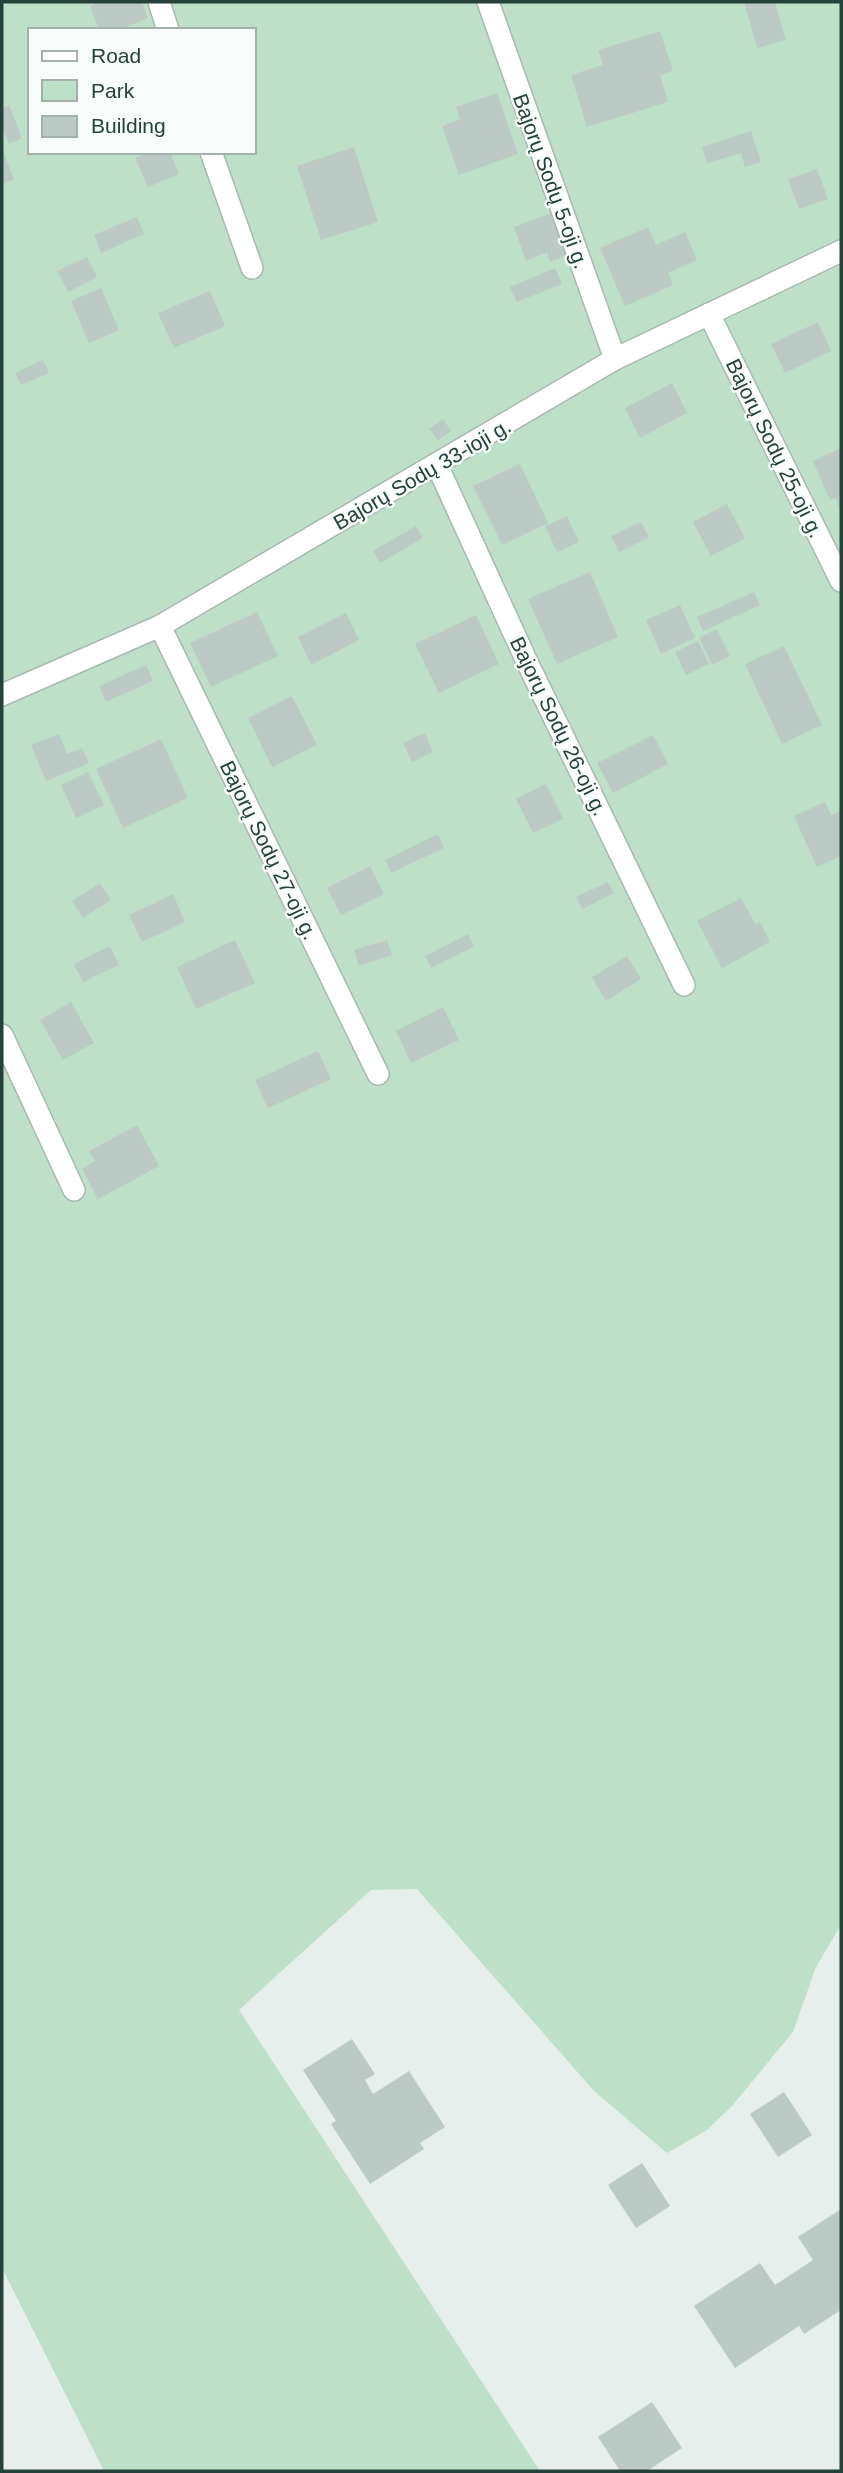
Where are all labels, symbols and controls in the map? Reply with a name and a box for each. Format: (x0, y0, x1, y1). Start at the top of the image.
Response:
legend (28, 28, 256, 154)
text: Road (91, 44, 141, 67)
text: Park (91, 79, 135, 102)
street label: Bajorų Sodų 5-oji g. (509, 90, 593, 272)
text: Building (91, 114, 166, 137)
street label: Bajorų Sodų 25-oji g. (722, 355, 828, 541)
street label: Bajorų Sodų 33-ioji g. (329, 414, 515, 534)
street label: Bajorų Sodų 26-oji g. (506, 633, 612, 819)
street label: Bajorų Sodų 27-oji g. (216, 757, 322, 943)

